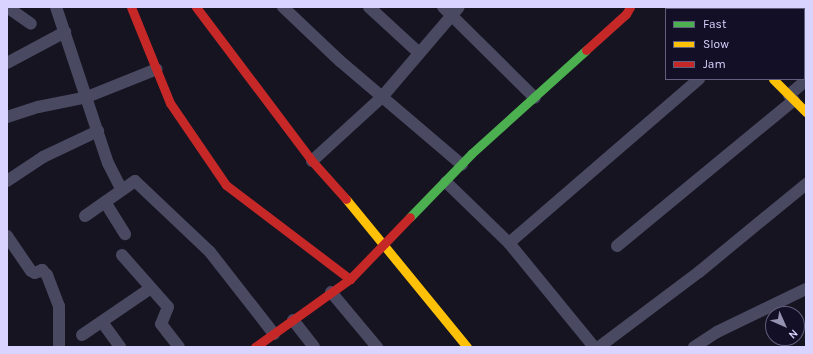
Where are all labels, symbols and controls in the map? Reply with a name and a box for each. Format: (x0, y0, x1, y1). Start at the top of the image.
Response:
legend (665, 8, 805, 80)
text: Fast (703, 17, 726, 31)
text: Slow (703, 37, 729, 51)
text: Jam (703, 57, 726, 71)
north arrow (765, 306, 805, 346)
text: N (786, 327, 801, 342)

